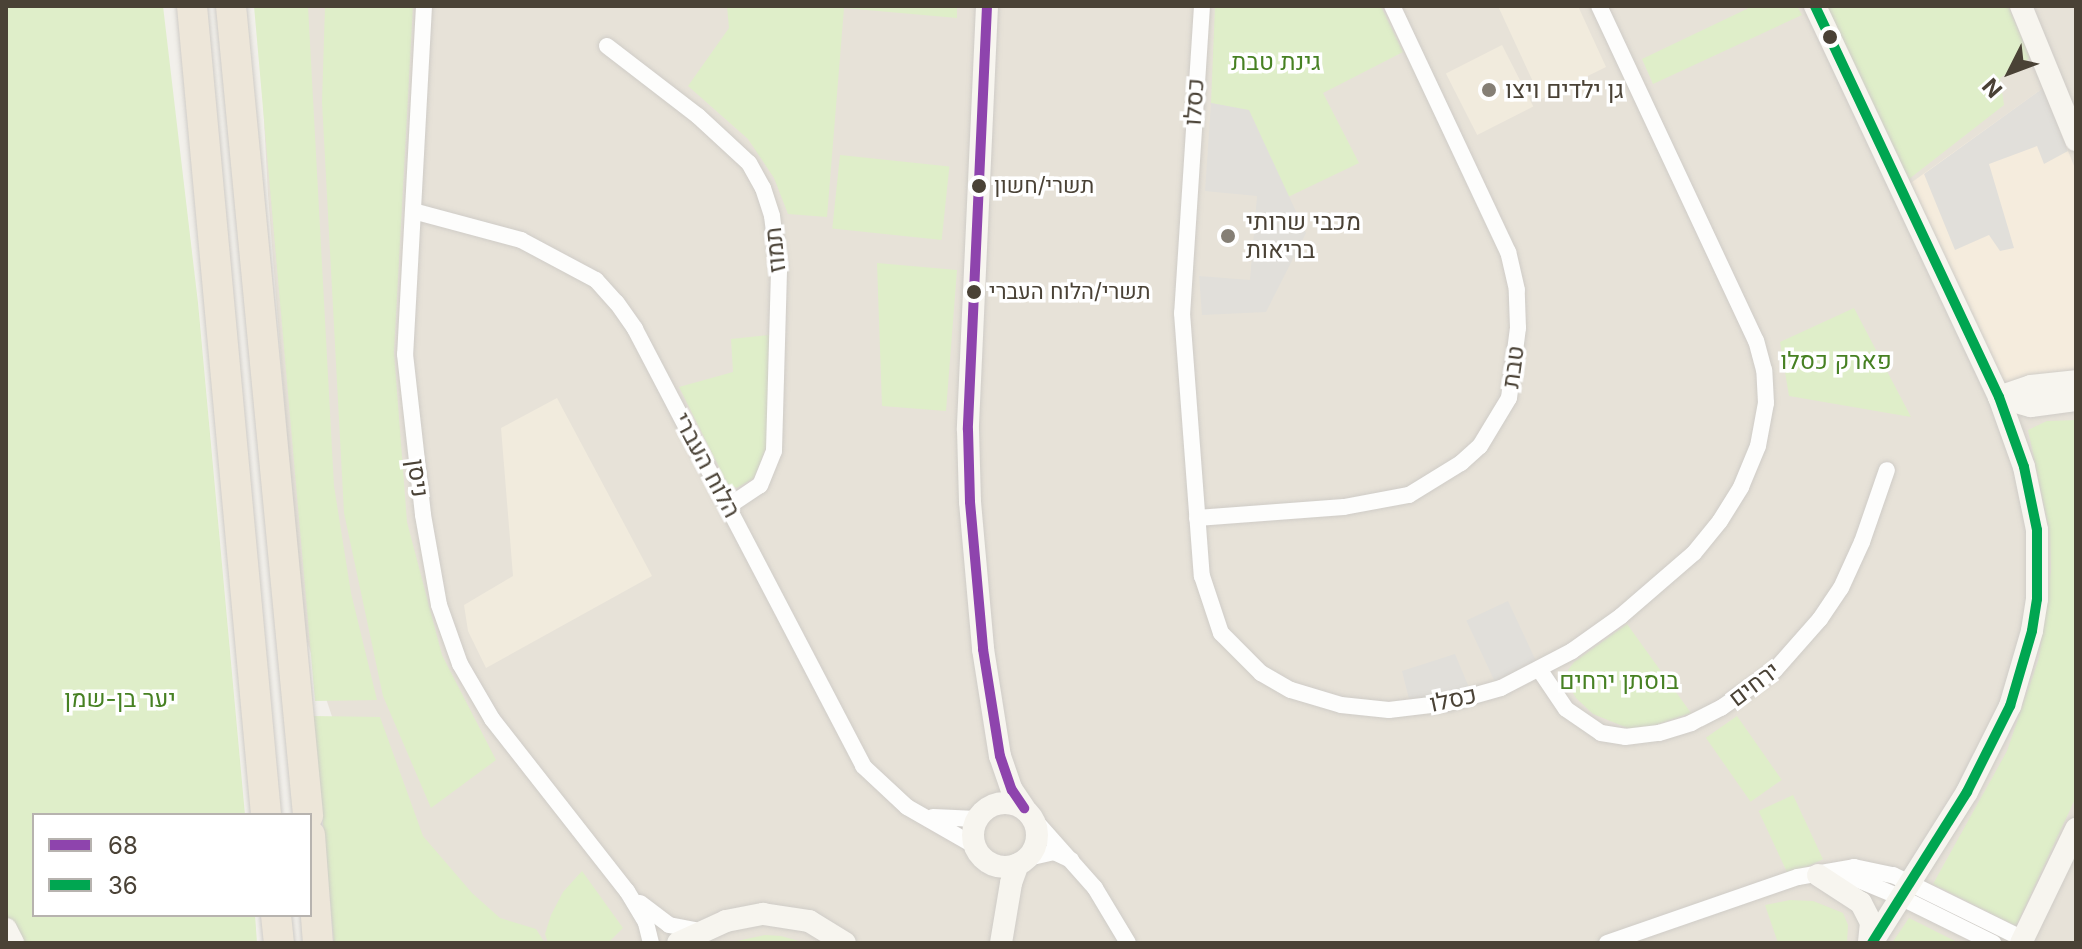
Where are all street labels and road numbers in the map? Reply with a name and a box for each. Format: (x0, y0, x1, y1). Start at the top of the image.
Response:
street label: כסלו (1178, 77, 1210, 127)
street label: תמוז (758, 226, 792, 274)
street label: טבת (1496, 344, 1530, 390)
street label: הלוח העברי (667, 408, 747, 522)
street label: ניסן (401, 457, 435, 499)
street label: ירחים (1723, 656, 1785, 712)
street label: כסלו (1427, 680, 1479, 718)

